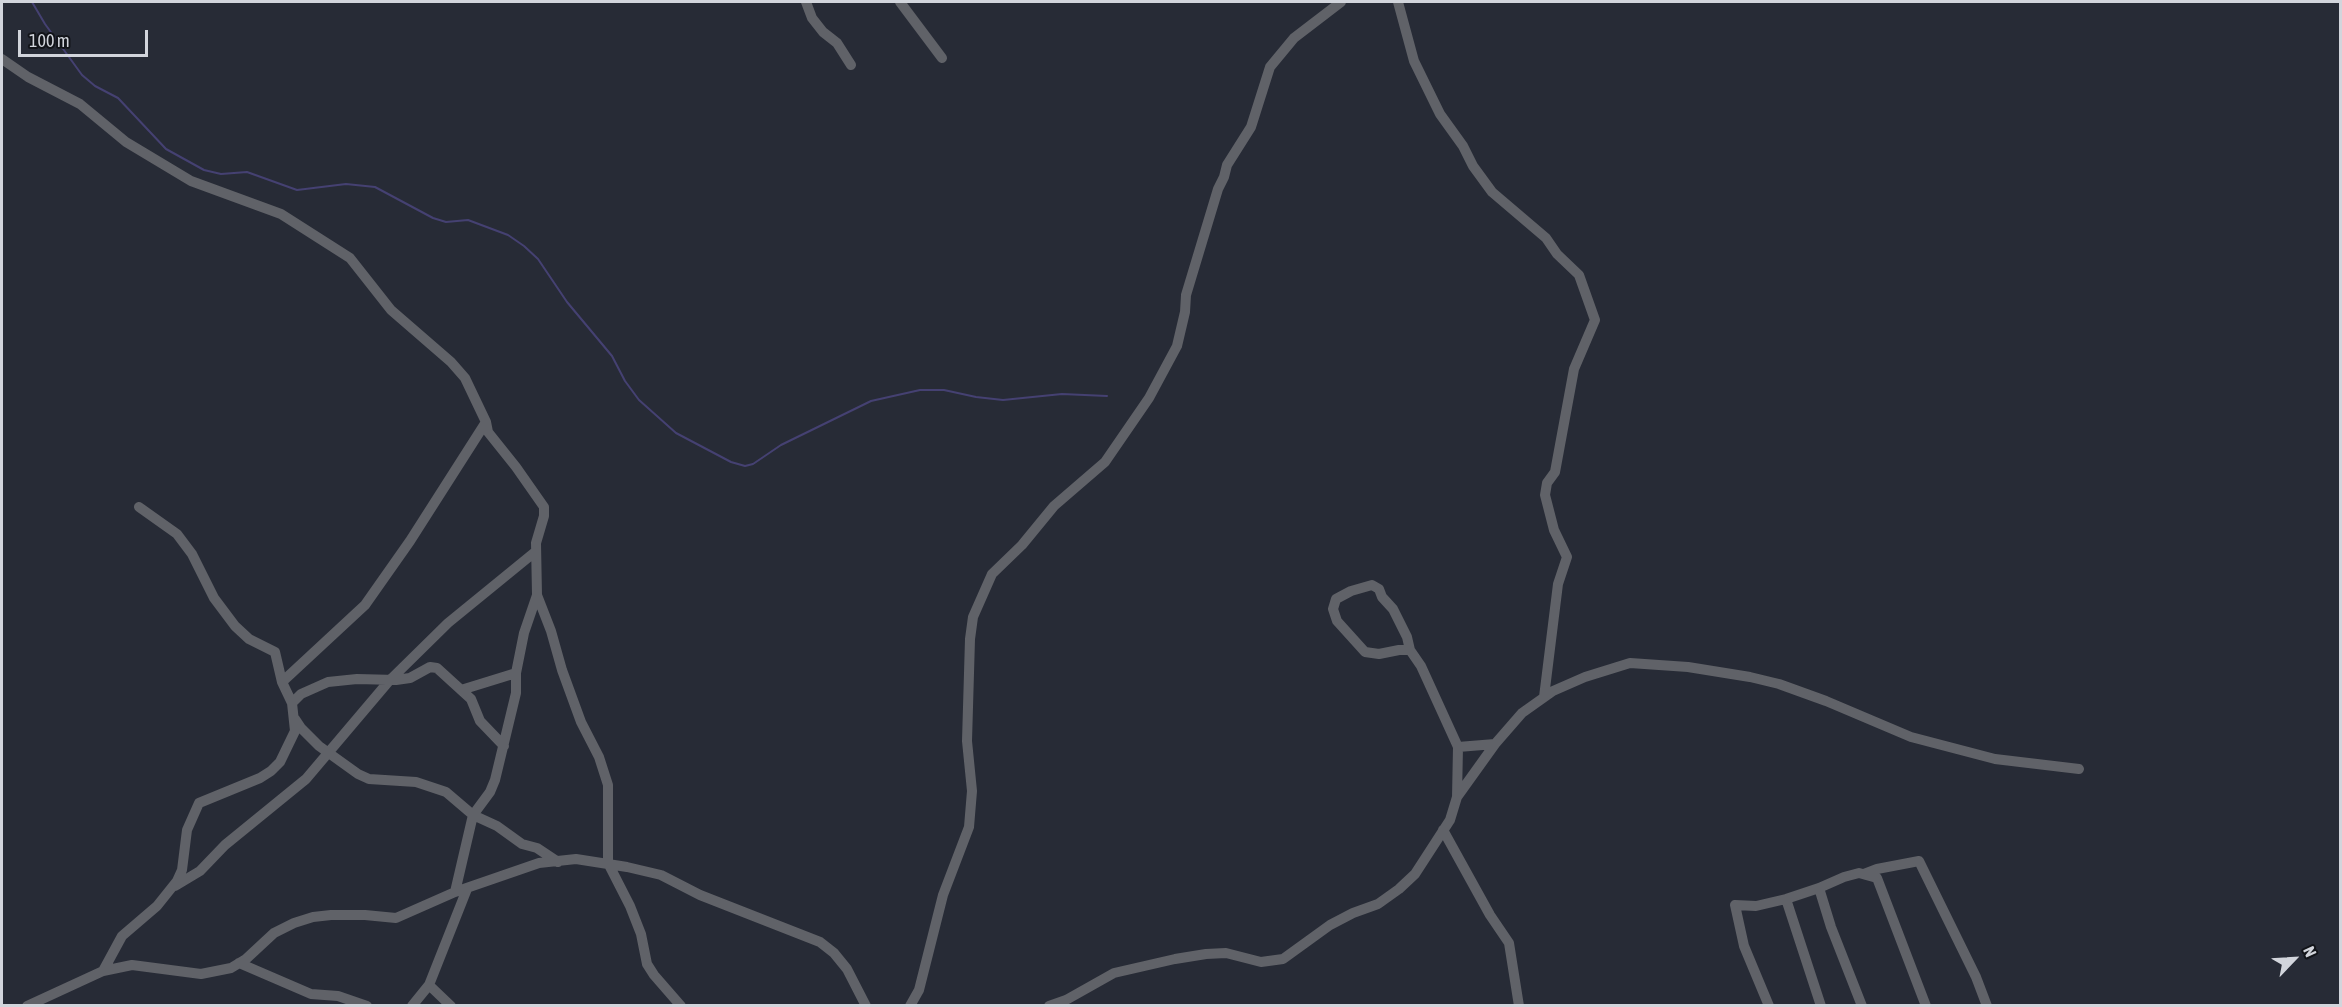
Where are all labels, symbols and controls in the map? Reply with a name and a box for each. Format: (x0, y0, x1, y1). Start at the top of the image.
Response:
scale bar (21, 18, 152, 56)
text: 100 m (29, 30, 70, 51)
north arrow (2264, 929, 2324, 989)
text: N (2300, 943, 2320, 959)

